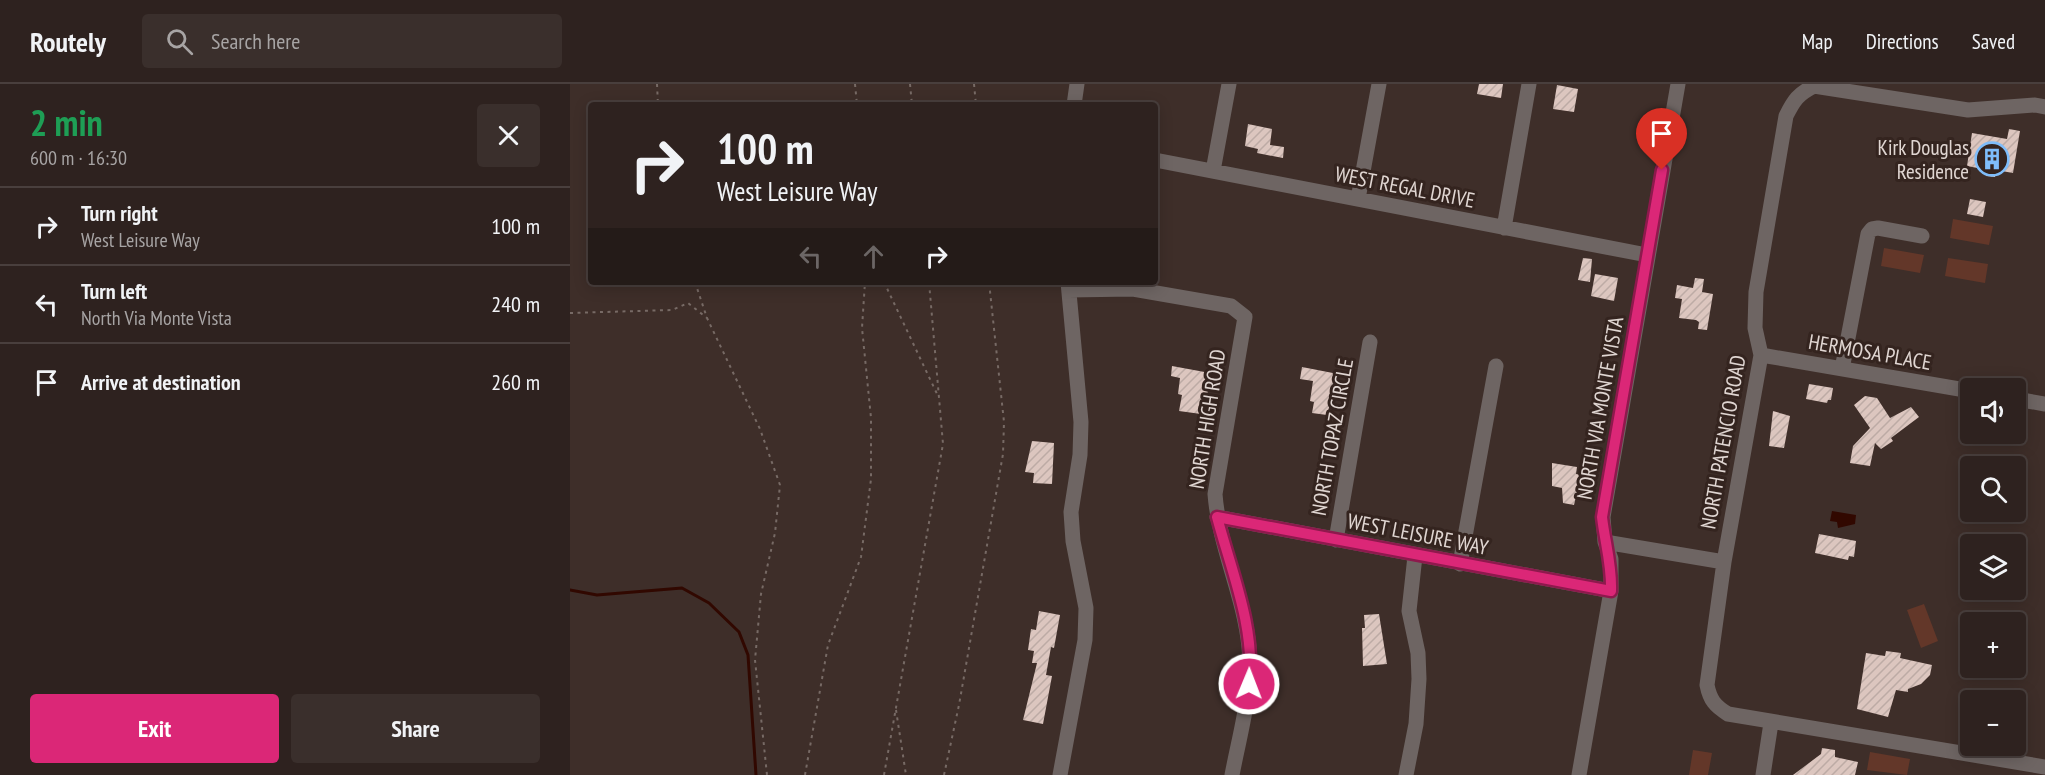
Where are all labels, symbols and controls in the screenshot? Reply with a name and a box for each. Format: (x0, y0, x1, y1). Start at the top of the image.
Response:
search box (142, 14, 562, 68)
text: Routely (30, 23, 106, 60)
icon: search (163, 25, 196, 58)
text: Search here (211, 27, 300, 55)
text: Map (1802, 28, 1833, 55)
text: Directions (1866, 28, 1939, 55)
text: Saved (1972, 28, 2015, 55)
text: 2 min (30, 99, 103, 146)
button: close (477, 104, 540, 167)
pin (1636, 108, 1687, 170)
icon: arrive (1645, 117, 1678, 150)
text: 100 m (717, 121, 814, 176)
icon: right (618, 126, 696, 204)
place label: Kirk Douglas Residence (1878, 134, 1969, 185)
building icon: Kirk Douglas Residence (1974, 141, 2010, 177)
text: 600 m · 16:30 (30, 145, 127, 171)
street label: WEST REGAL DRIVE (1333, 160, 1477, 214)
text: West Leisure Way (717, 174, 878, 208)
text: Turn right (81, 199, 158, 227)
icon: right (30, 210, 63, 243)
text: 100 m (491, 212, 540, 240)
text: West Leisure Way (81, 227, 200, 253)
icon: left (794, 240, 827, 273)
icon: ahead (857, 240, 890, 273)
icon: right (920, 240, 953, 273)
text: Turn left (81, 277, 147, 305)
icon: left (30, 288, 63, 321)
text: 240 m (491, 290, 540, 318)
text: North Via Monte Vista (81, 305, 232, 331)
street label: NORTH VIA MONTE VISTA (1571, 314, 1629, 502)
street label: HERMOSA PLACE (1806, 328, 1934, 376)
street label: NORTH HIGH ROAD (1183, 347, 1231, 491)
street label: NORTH PATENCIO ROAD (1694, 353, 1752, 531)
street label: NORTH TOPAZ CIRCLE (1305, 356, 1359, 518)
icon: arrive (30, 366, 63, 399)
text: Arrive at destination (81, 368, 241, 396)
text: 260 m (491, 368, 540, 396)
map controls (1960, 378, 2026, 756)
button: sound (1960, 378, 2026, 444)
button: search (1960, 456, 2026, 522)
street label: WEST LEISURE WAY (1345, 507, 1491, 561)
button: layers (1960, 534, 2026, 600)
button: + (1960, 612, 2026, 678)
position arrow (1217, 652, 1281, 716)
button: − (1960, 690, 2026, 756)
button: Exit (30, 694, 279, 763)
button: Share (291, 694, 540, 763)

